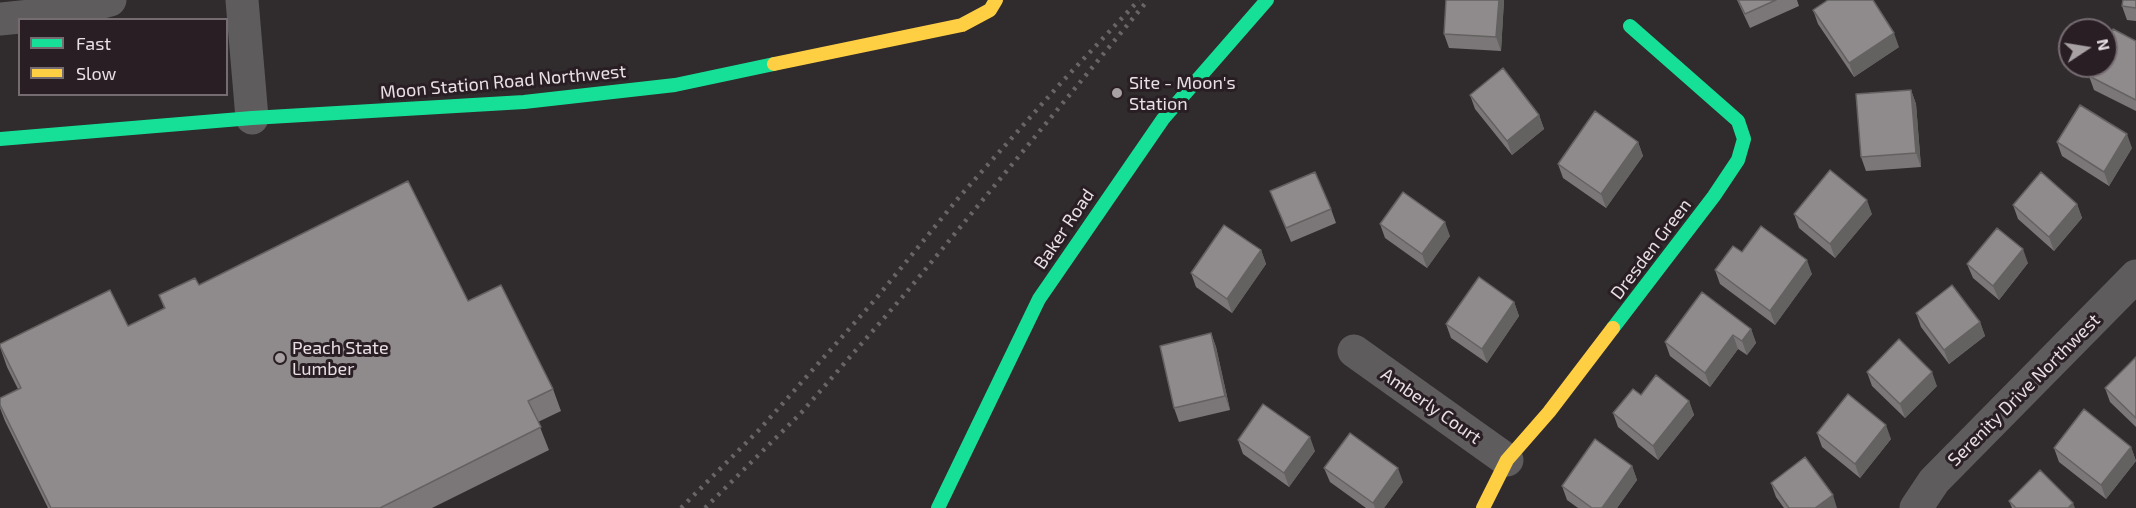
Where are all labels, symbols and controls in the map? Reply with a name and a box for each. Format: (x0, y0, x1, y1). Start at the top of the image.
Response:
legend (18, 18, 228, 96)
north arrow (2058, 18, 2118, 78)
text: Fast (76, 32, 111, 54)
text: N (2094, 37, 2115, 52)
street label: Moon Station Road Northwest (379, 60, 627, 104)
text: Slow (76, 62, 116, 84)
place label: Site - Moon's Station (1129, 72, 1236, 115)
marker: Site - Moon's Station (1110, 86, 1124, 100)
street label: Baker Road (1029, 185, 1099, 273)
street label: Dresden Green (1606, 194, 1696, 304)
street label: Serenity Drive Northwest (1943, 309, 2105, 471)
place label: Peach State Lumber (292, 337, 389, 380)
marker: Peach State Lumber (273, 351, 287, 365)
street label: Amberly Court (1377, 363, 1485, 449)

